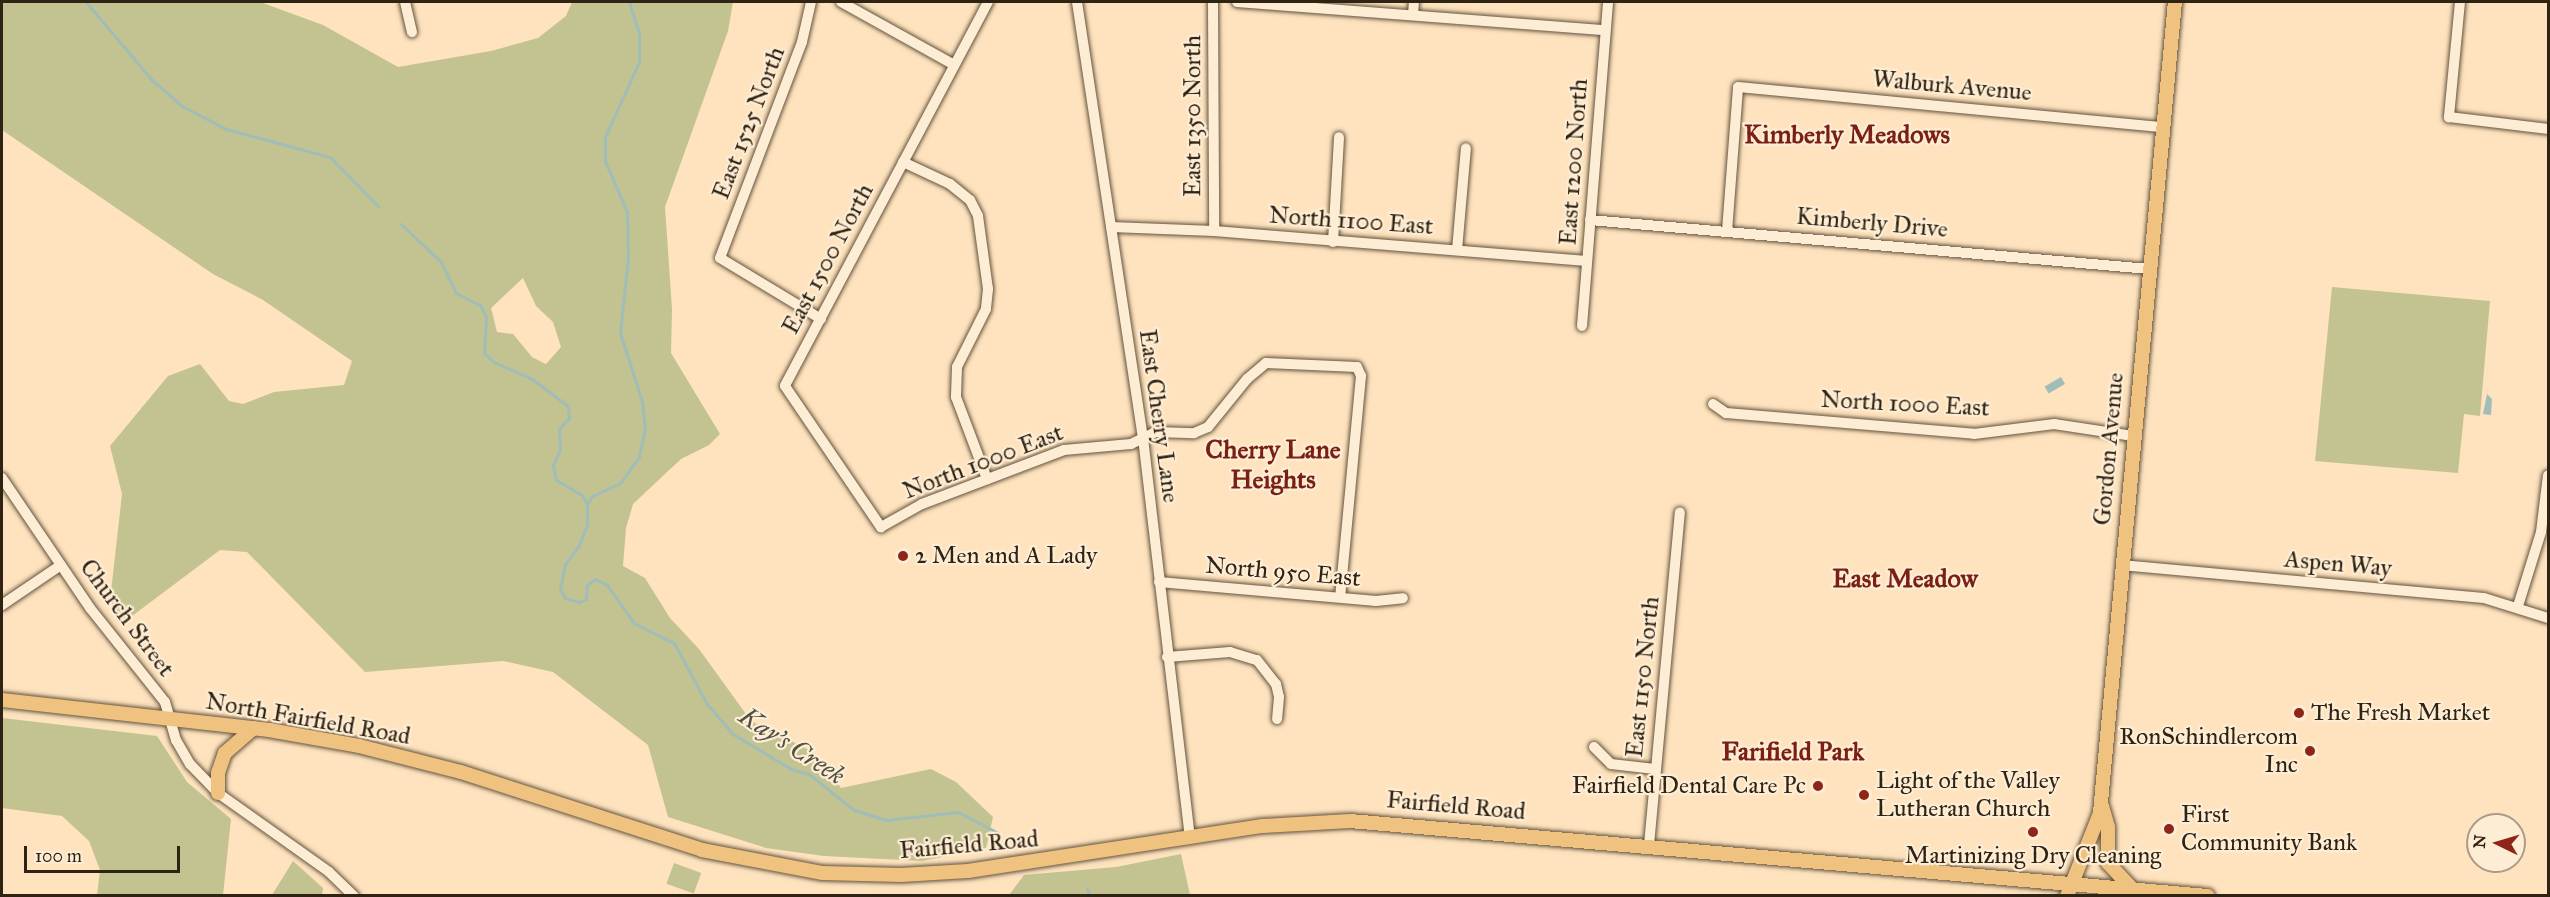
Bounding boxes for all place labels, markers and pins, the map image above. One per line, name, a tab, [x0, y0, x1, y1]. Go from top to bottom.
place label: 2 Men and A Lady	[915, 542, 1097, 570]
marker: 2 Men and A Lady	[896, 549, 910, 563]
place label: The Fresh Market	[2311, 699, 2490, 727]
marker: The Fresh Market	[2292, 706, 2306, 720]
place label: RonSchindlercom Inc	[2119, 723, 2298, 779]
marker: RonSchindlercom Inc	[2303, 744, 2317, 758]
place label: Light of the Valley Lutheran Church	[1876, 767, 2060, 823]
place label: Fairfield Dental Care Pc	[1572, 772, 1806, 800]
marker: Fairfield Dental Care Pc	[1811, 779, 1825, 793]
marker: Light of the Valley Lutheran Church	[1857, 788, 1871, 802]
place label: First Community Bank	[2181, 801, 2357, 857]
marker: First Community Bank	[2162, 822, 2176, 836]
marker: Martinizing Dry Cleaning	[2026, 825, 2040, 839]
place label: Martinizing Dry Cleaning	[1905, 842, 2161, 870]

